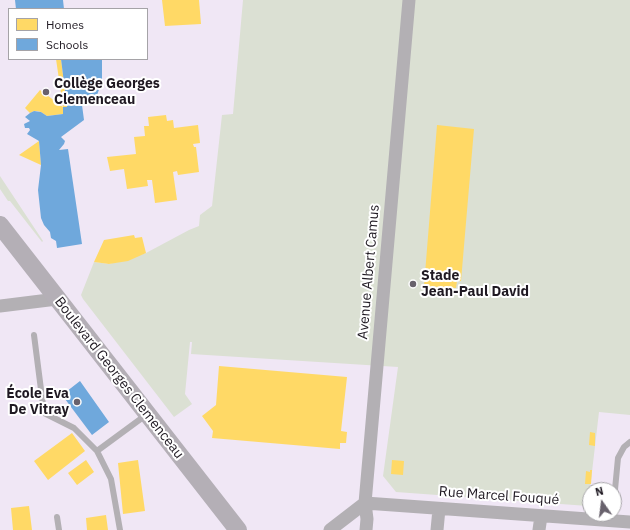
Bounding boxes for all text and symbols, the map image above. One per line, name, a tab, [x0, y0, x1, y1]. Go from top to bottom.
legend	[8, 8, 148, 60]
text: Homes	[46, 17, 84, 32]
text: Schools	[46, 37, 88, 52]
place label: Collège Georges Clemenceau	[54, 76, 160, 108]
marker: Collège Georges Clemenceau	[41, 87, 51, 97]
street label: Avenue Albert Camus	[355, 204, 383, 340]
place label: Stade Jean-Paul David	[421, 268, 529, 300]
marker: Stade Jean-Paul David	[408, 279, 418, 289]
street label: Boulevard Georges Clemenceau	[51, 294, 187, 462]
place label: École Eva De Vitray	[6, 386, 69, 418]
marker: École Eva De Vitray	[72, 397, 82, 407]
north arrow	[582, 482, 622, 522]
street label: Rue Marcel Fouqué	[438, 483, 560, 509]
text: N	[594, 484, 605, 499]

